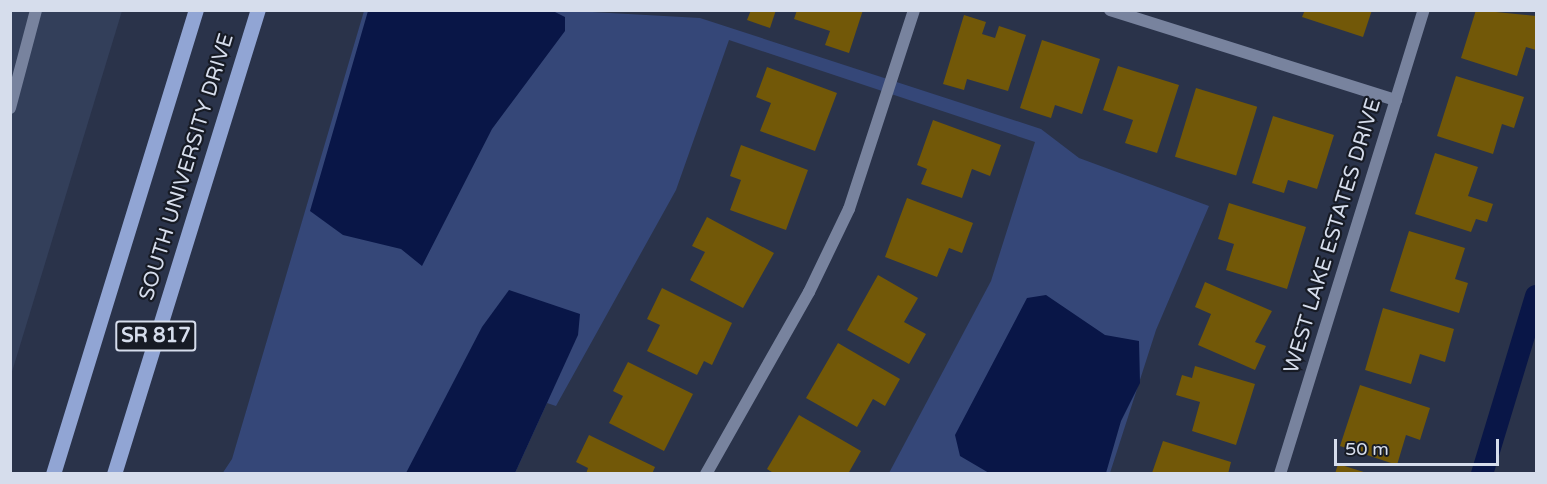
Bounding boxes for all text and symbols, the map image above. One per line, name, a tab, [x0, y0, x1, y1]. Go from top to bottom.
street label: SOUTH UNIVERSITY DRIVE	[134, 30, 240, 304]
street label: WEST LAKE ESTATES DRIVE	[1279, 96, 1387, 376]
road number: SR 817	[114, 319, 198, 353]
scale bar	[1337, 427, 1502, 465]
text: 50 m	[1345, 438, 1389, 460]

